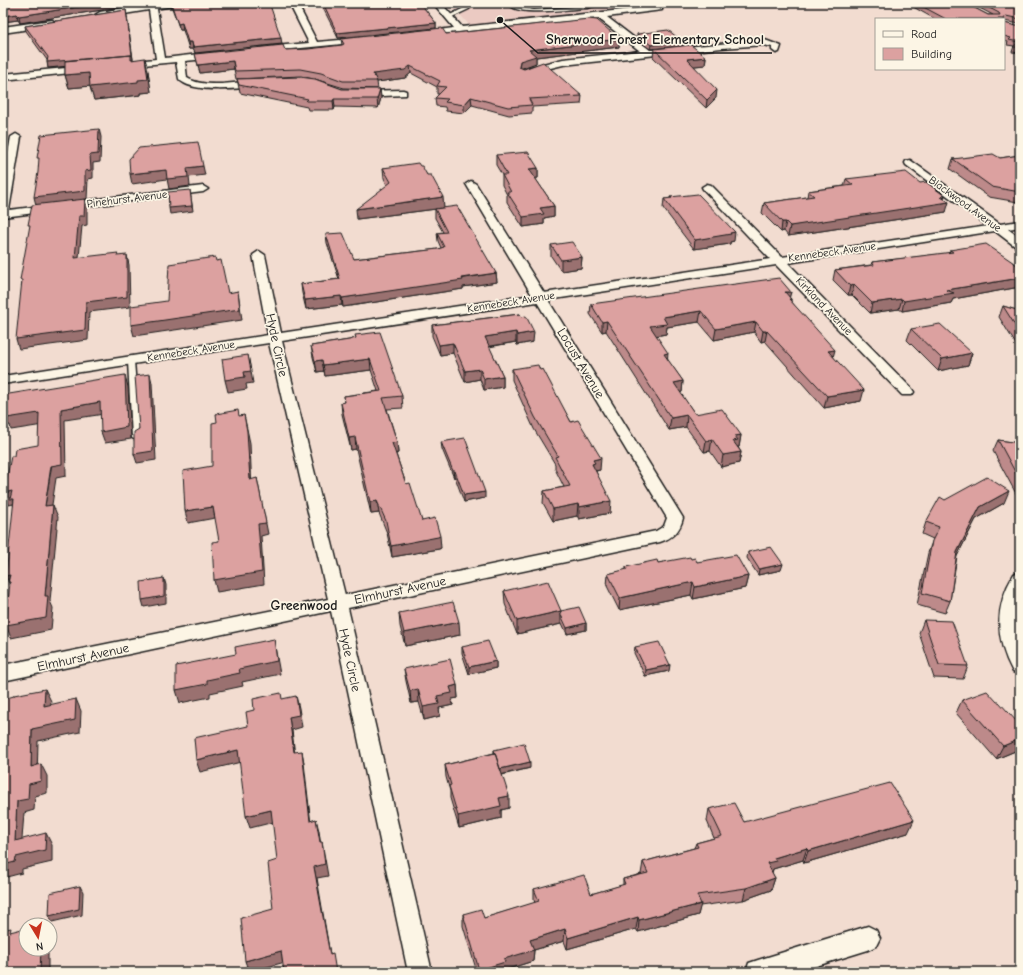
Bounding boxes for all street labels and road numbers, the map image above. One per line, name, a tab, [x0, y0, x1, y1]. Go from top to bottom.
street label: Blackwood Avenue	[926, 173, 1004, 235]
street label: Pinehurst Avenue	[86, 188, 168, 210]
street label: Kennebeck Avenue	[787, 239, 877, 265]
street label: Kirkland Avenue	[793, 274, 855, 338]
street label: Kennebeck Avenue	[466, 289, 556, 315]
street label: Hyde Circle	[263, 312, 291, 378]
street label: Locust Avenue	[554, 325, 608, 401]
street label: Kennebeck Avenue	[146, 338, 236, 364]
street label: Elmhurst Avenue	[353, 573, 448, 607]
street label: Hyde Circle	[336, 627, 364, 693]
street label: Elmhurst Avenue	[36, 640, 131, 674]

